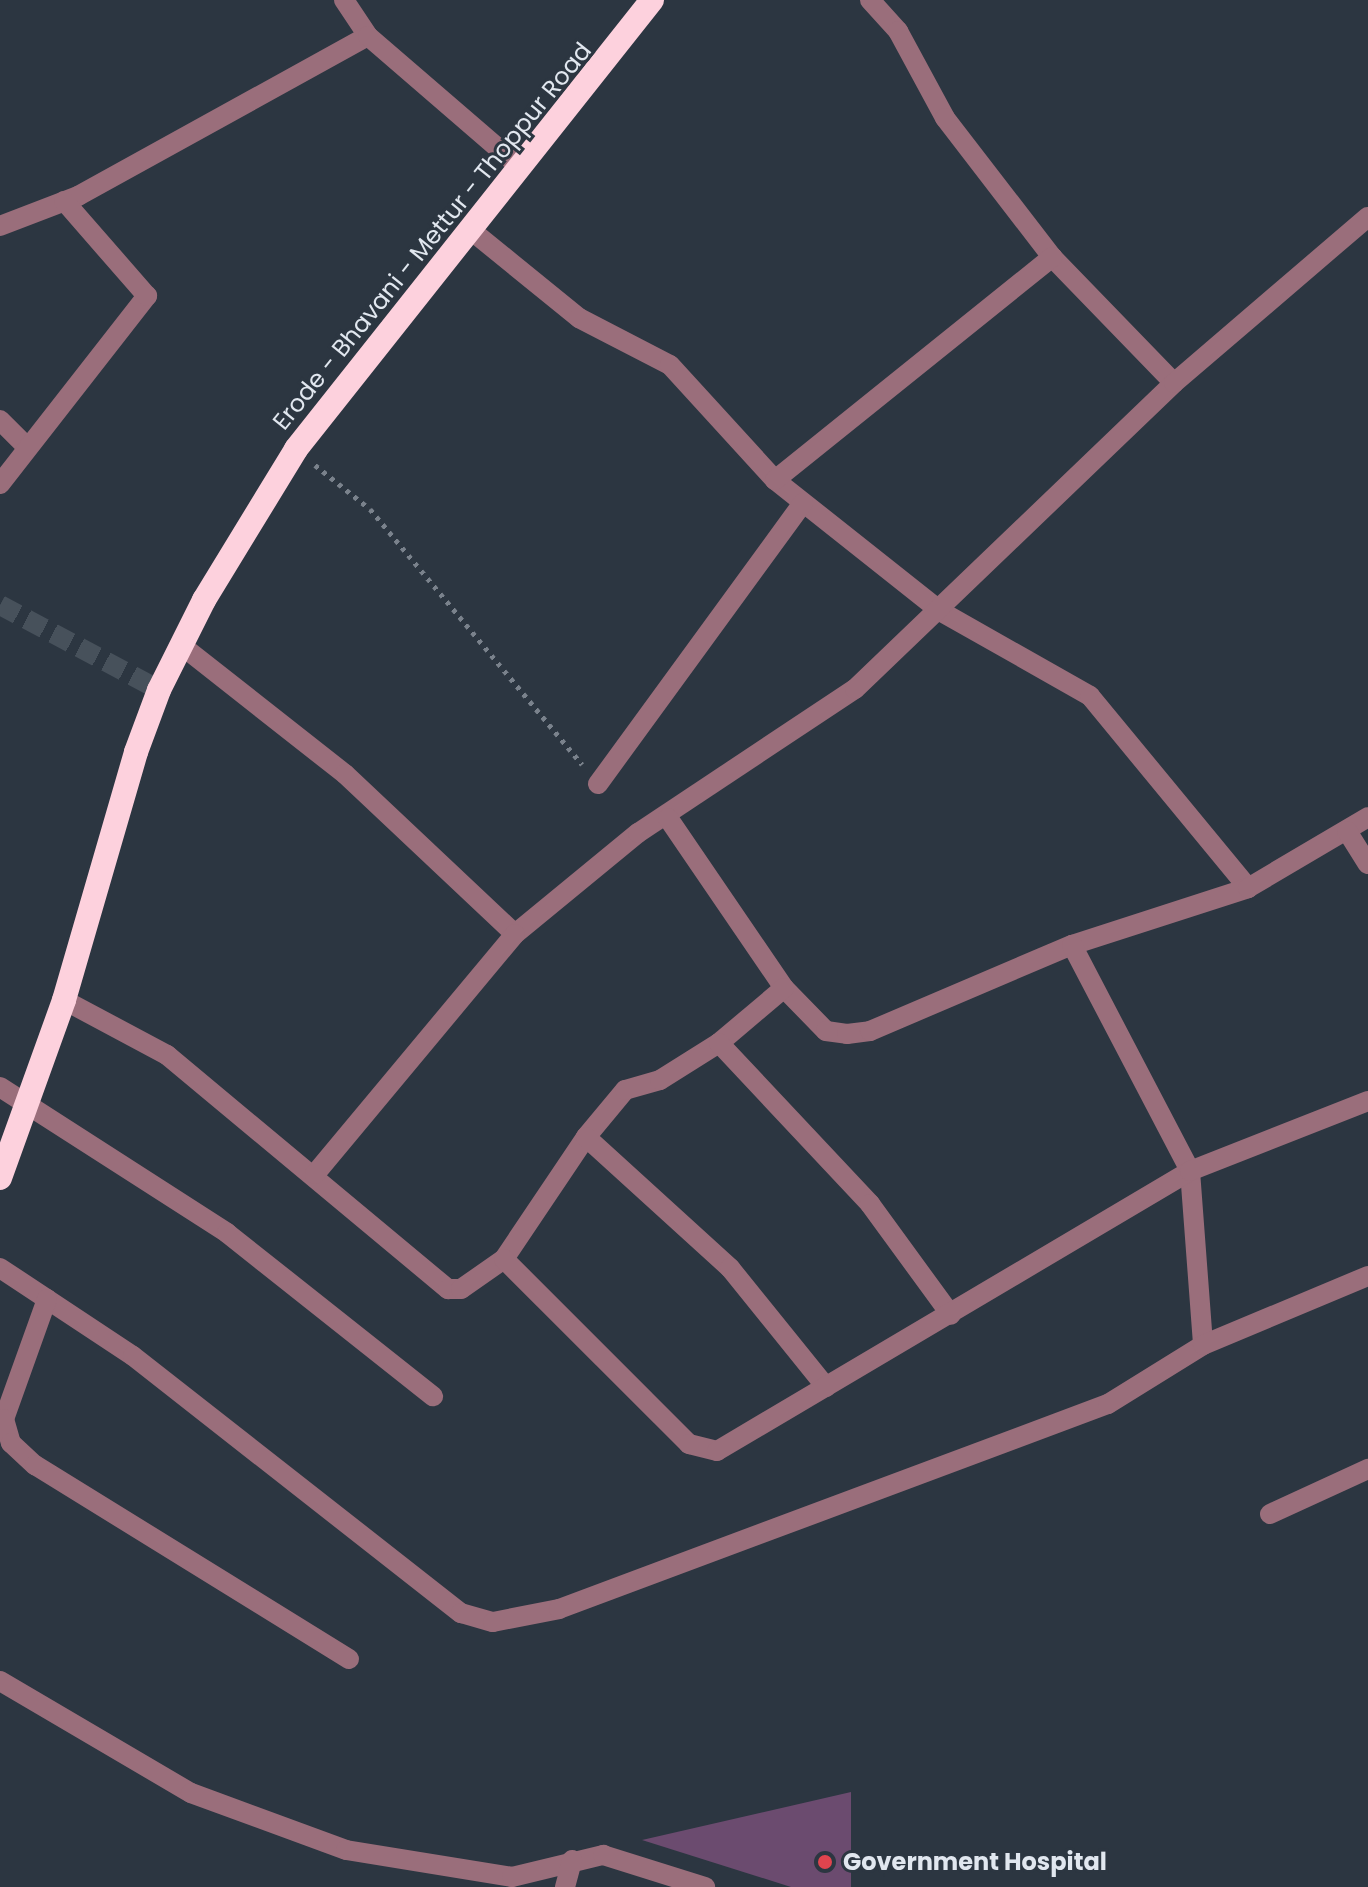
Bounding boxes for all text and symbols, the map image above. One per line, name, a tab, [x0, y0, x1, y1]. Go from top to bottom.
street label: Erode - Bhavani - Mettur - Thoppur Road	[267, 37, 597, 435]
place label: Government Hospital	[843, 1848, 1107, 1876]
marker: Government Hospital	[814, 1851, 836, 1873]

